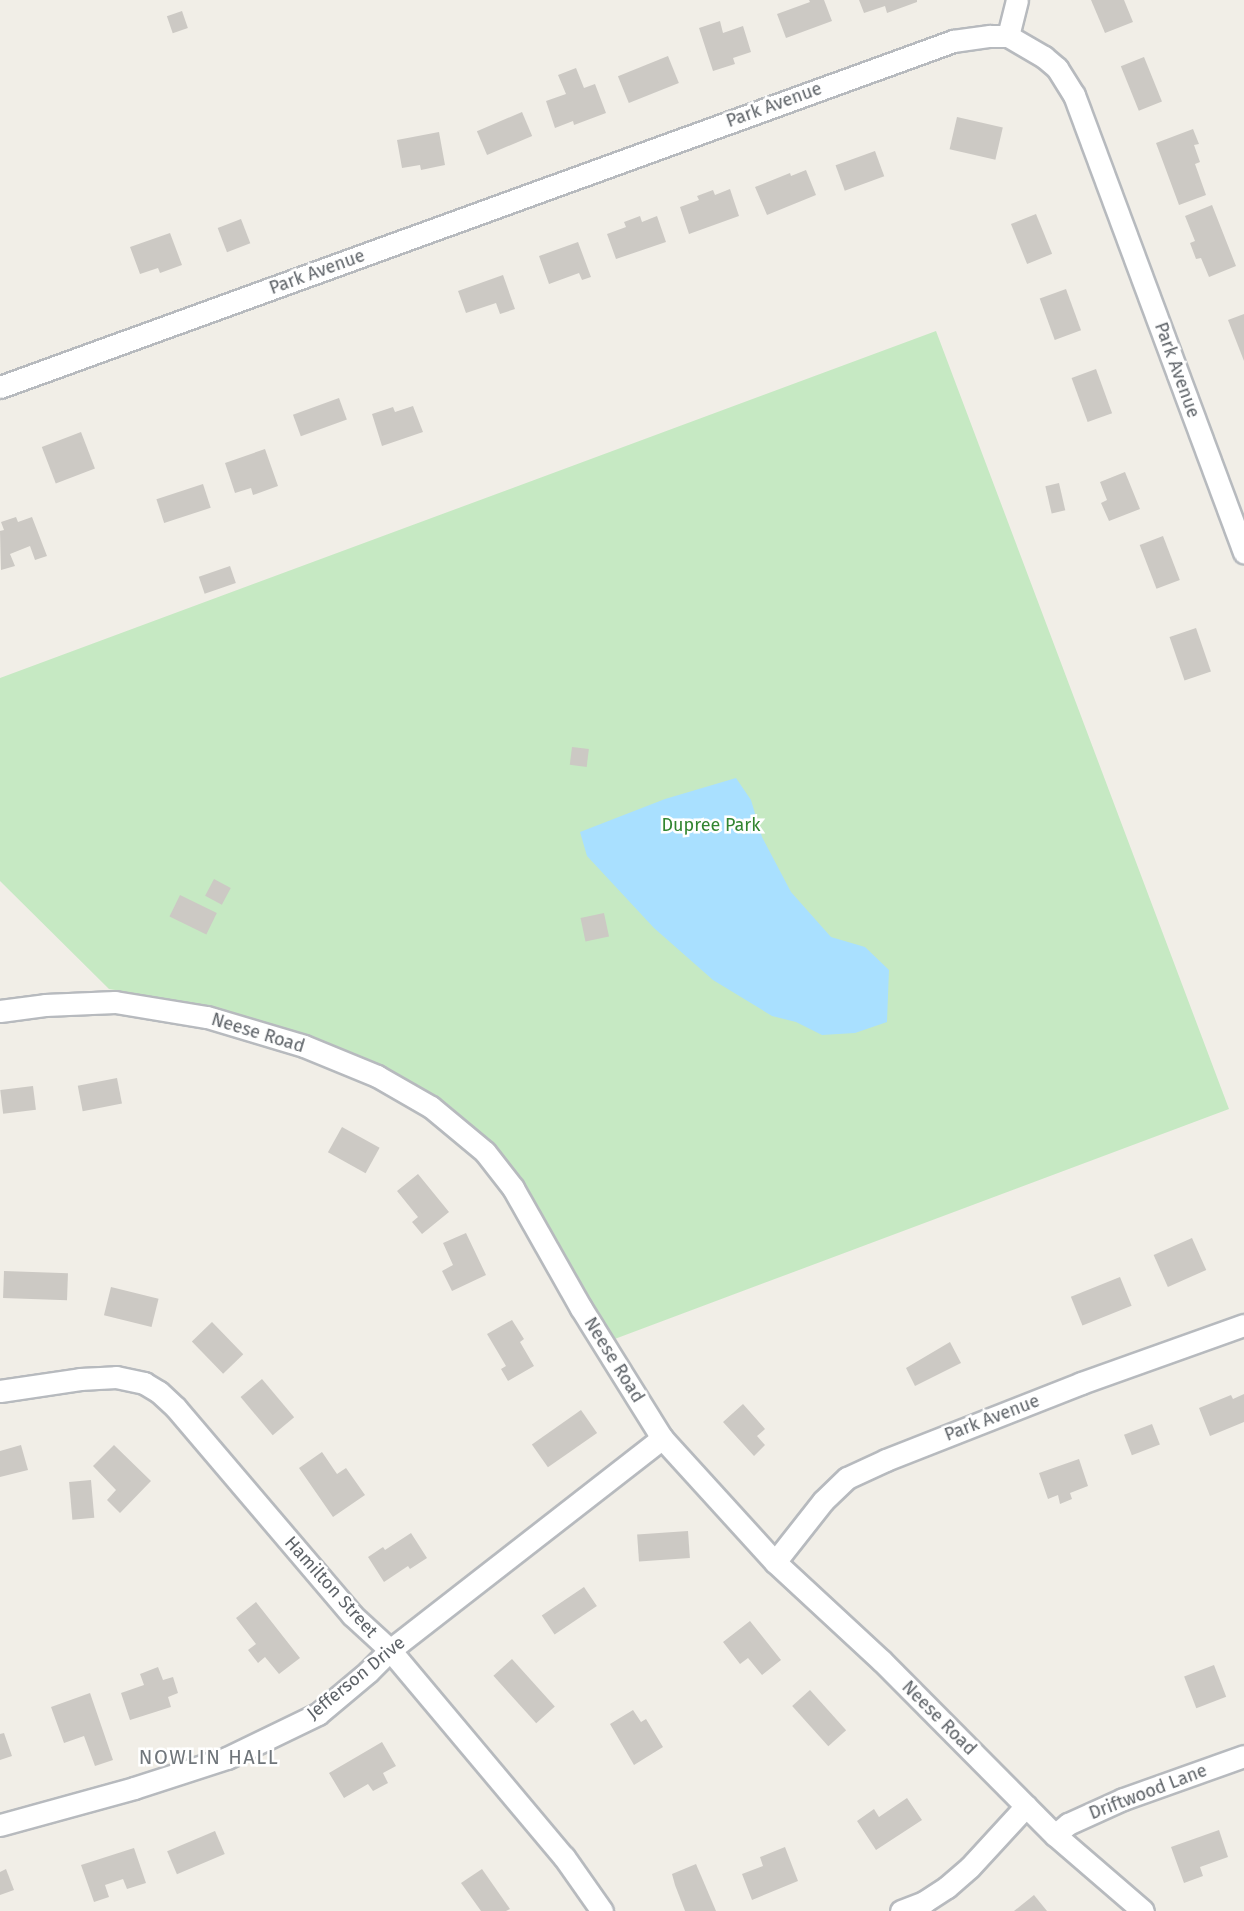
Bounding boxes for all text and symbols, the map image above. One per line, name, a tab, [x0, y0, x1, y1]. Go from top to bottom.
street label: Park Avenue	[723, 78, 825, 132]
street label: Park Avenue	[266, 245, 368, 299]
street label: Park Avenue	[1150, 319, 1204, 421]
park label: Dupree Park	[662, 814, 760, 836]
street label: Neese Road	[209, 1009, 307, 1057]
street label: Neese Road	[579, 1313, 649, 1407]
street label: Park Avenue	[941, 1390, 1043, 1446]
street label: Hamilton Street	[280, 1532, 382, 1642]
street label: Jefferson Drive	[303, 1632, 409, 1724]
street label: Neese Road	[897, 1676, 981, 1760]
district label: NOWLIN HALL	[139, 1745, 279, 1769]
street label: Driftwood Lane	[1086, 1760, 1210, 1824]

